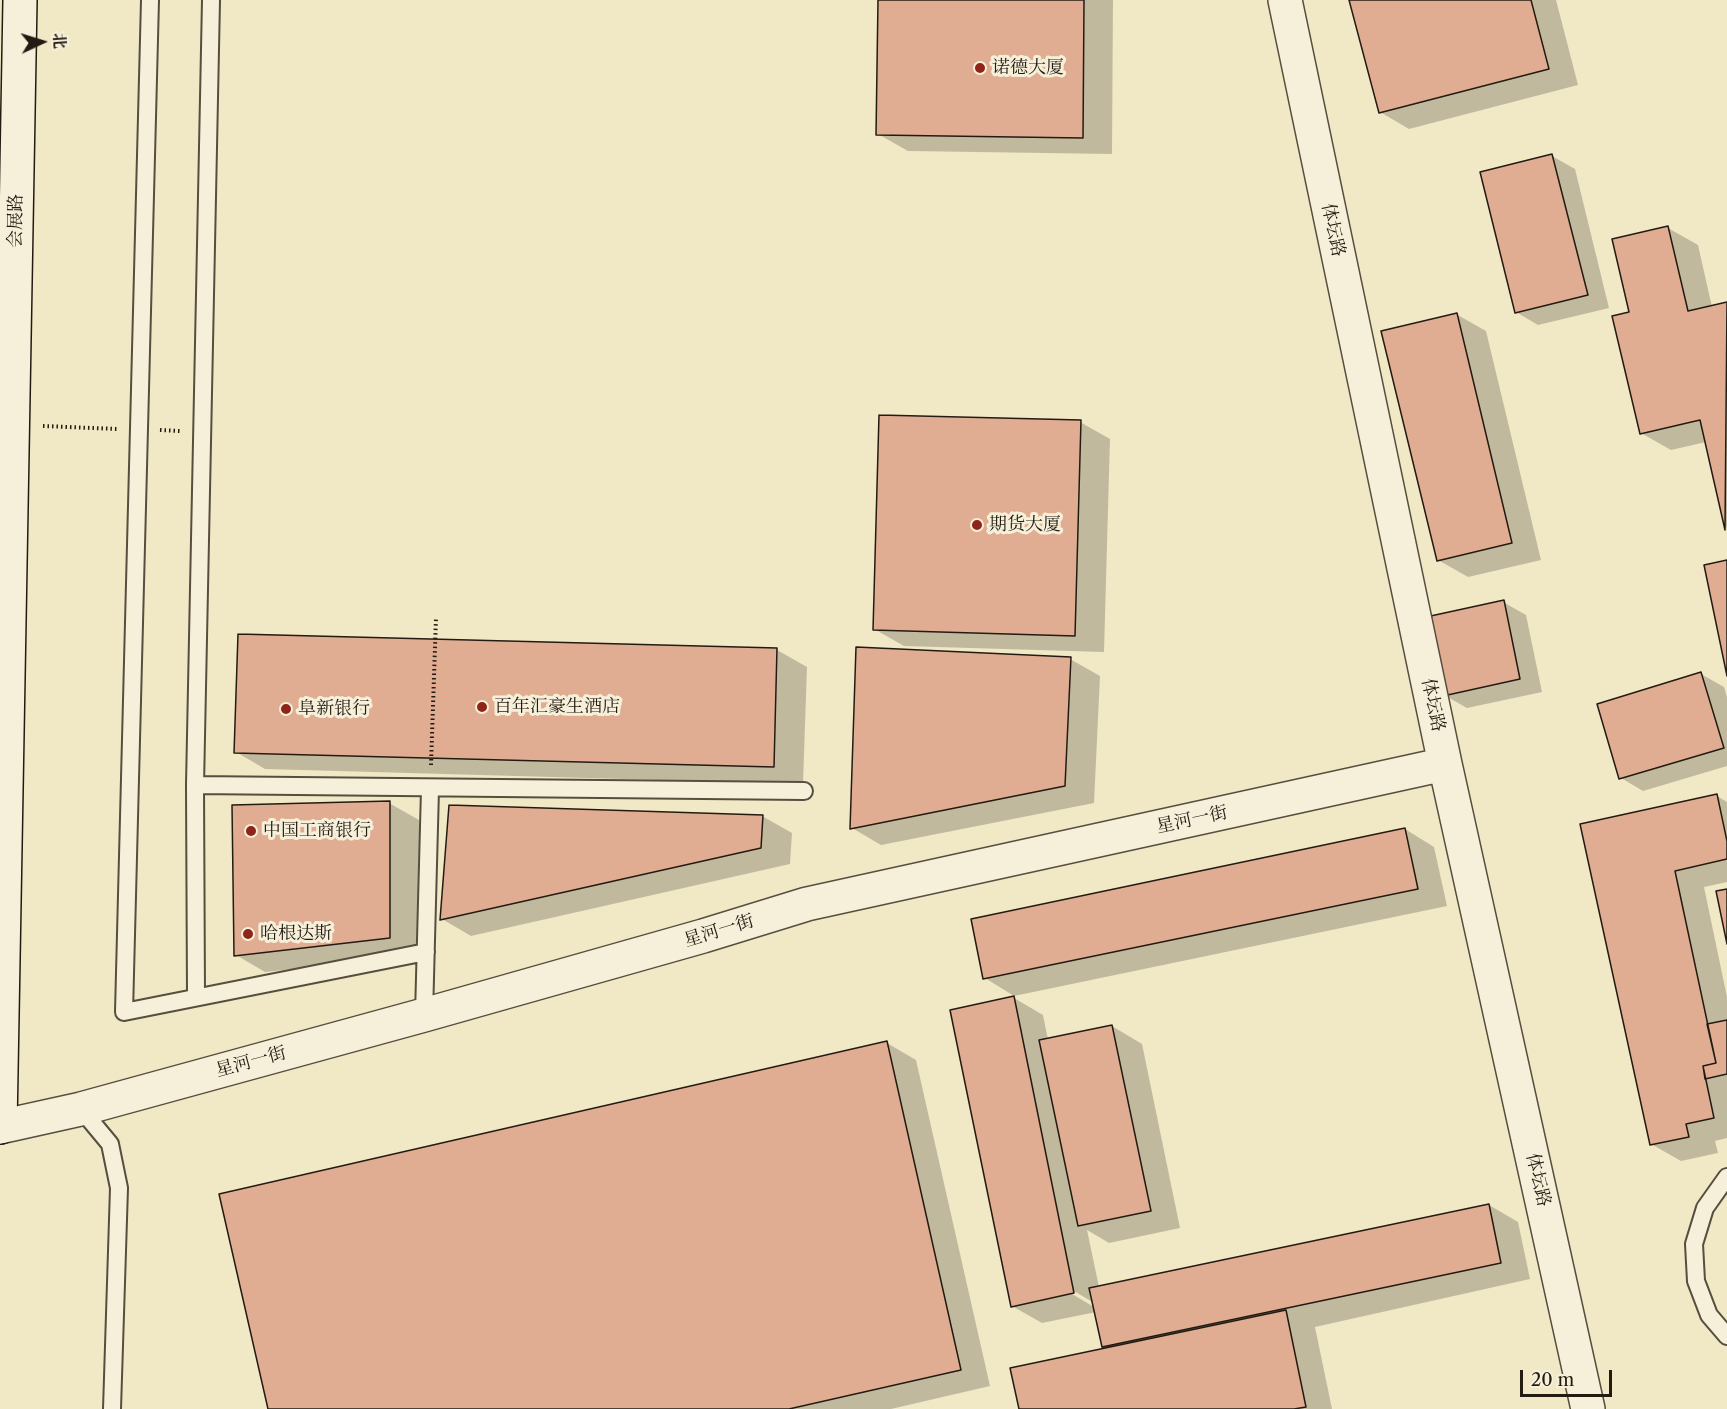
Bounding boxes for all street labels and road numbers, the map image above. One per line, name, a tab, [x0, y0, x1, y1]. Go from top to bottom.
street label: 会展路	[5, 194, 27, 248]
street label: 体坛路	[1317, 201, 1349, 259]
street label: 体坛路	[1417, 676, 1449, 734]
street label: 星河一街	[1155, 802, 1229, 838]
street label: 星河一街	[681, 910, 757, 952]
street label: 星河一街	[213, 1042, 289, 1082]
street label: 体坛路	[1521, 1151, 1555, 1209]

